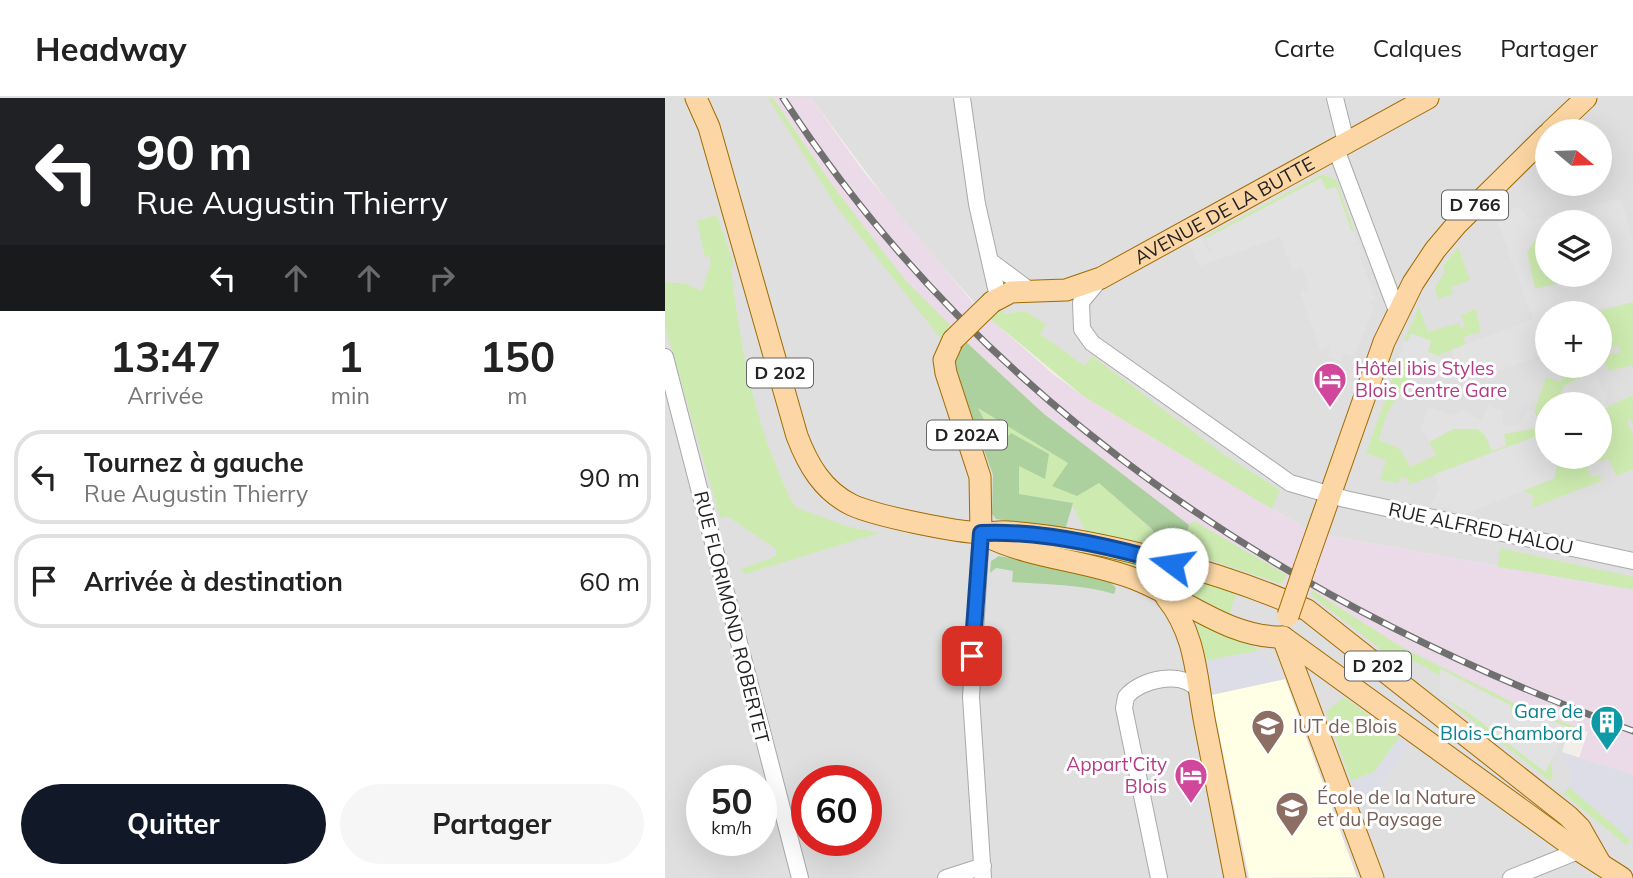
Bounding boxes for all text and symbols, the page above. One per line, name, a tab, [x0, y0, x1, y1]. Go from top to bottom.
text: Headway	[35, 28, 187, 69]
text: Carte	[1274, 33, 1335, 63]
text: Calques	[1373, 33, 1462, 63]
text: Partager	[1500, 33, 1598, 63]
north arrow	[1535, 119, 1612, 196]
map controls	[1535, 119, 1612, 469]
text: 90 m	[136, 121, 252, 182]
icon: left	[21, 126, 112, 217]
street label: AVENUE DE LA BUTTE	[1130, 151, 1318, 269]
text: Rue Augustin Thierry	[136, 182, 448, 222]
road number: D 766	[1442, 190, 1508, 220]
button: layers	[1535, 210, 1612, 287]
icon: left	[204, 259, 242, 297]
icon: ahead	[277, 259, 315, 297]
icon: ahead	[350, 259, 388, 297]
icon: right	[423, 259, 461, 297]
button: +	[1535, 301, 1612, 378]
text: 13:47	[110, 330, 221, 383]
text: 1	[338, 330, 363, 383]
text: 150	[480, 330, 555, 383]
place label: Hôtel ibis Styles Blois Centre Gare	[1355, 356, 1507, 402]
road number: D 202	[747, 358, 813, 388]
hotel icon: Hôtel ibis Styles Blois Centre Gare	[1311, 360, 1349, 409]
text: Arrivée	[127, 381, 203, 410]
text: min	[331, 381, 370, 410]
text: m	[507, 381, 528, 410]
button: −	[1535, 392, 1612, 469]
road number: D 202A	[927, 421, 1007, 450]
text: Tournez à gauche	[84, 446, 304, 479]
icon: left	[25, 458, 63, 496]
text: 90 m	[579, 461, 640, 494]
text: Rue Augustin Thierry	[84, 479, 308, 508]
street label: RUE FLORIMOND ROBERTET	[689, 488, 775, 746]
street label: RUE ALFRED HALOU	[1386, 497, 1576, 559]
position arrow	[1135, 527, 1209, 601]
icon: arrive	[25, 562, 63, 600]
text: Arrivée à destination	[84, 565, 343, 598]
text: 60 m	[579, 565, 640, 598]
pin	[942, 626, 1002, 686]
icon: arrive	[953, 637, 991, 675]
road number: D 202	[1345, 652, 1411, 680]
place label: Gare de Blois-Chambord	[1440, 699, 1583, 745]
building icon: Gare de Blois-Chambord	[1588, 703, 1626, 752]
school or university icon: IUT de Blois	[1249, 707, 1287, 756]
place label: IUT de Blois	[1293, 714, 1397, 738]
place label: Appart'City Blois	[1066, 752, 1167, 798]
hotel icon: Appart'City Blois	[1172, 756, 1210, 805]
speed limit sign: 60	[791, 765, 882, 856]
text: 50	[710, 779, 753, 823]
button: Quitter	[21, 784, 326, 864]
button: Partager	[340, 784, 644, 864]
place label: École de la Nature et du Paysage	[1317, 785, 1476, 831]
school or university icon: École de la Nature et du Paysage	[1273, 789, 1311, 838]
text: km/h	[711, 816, 752, 839]

